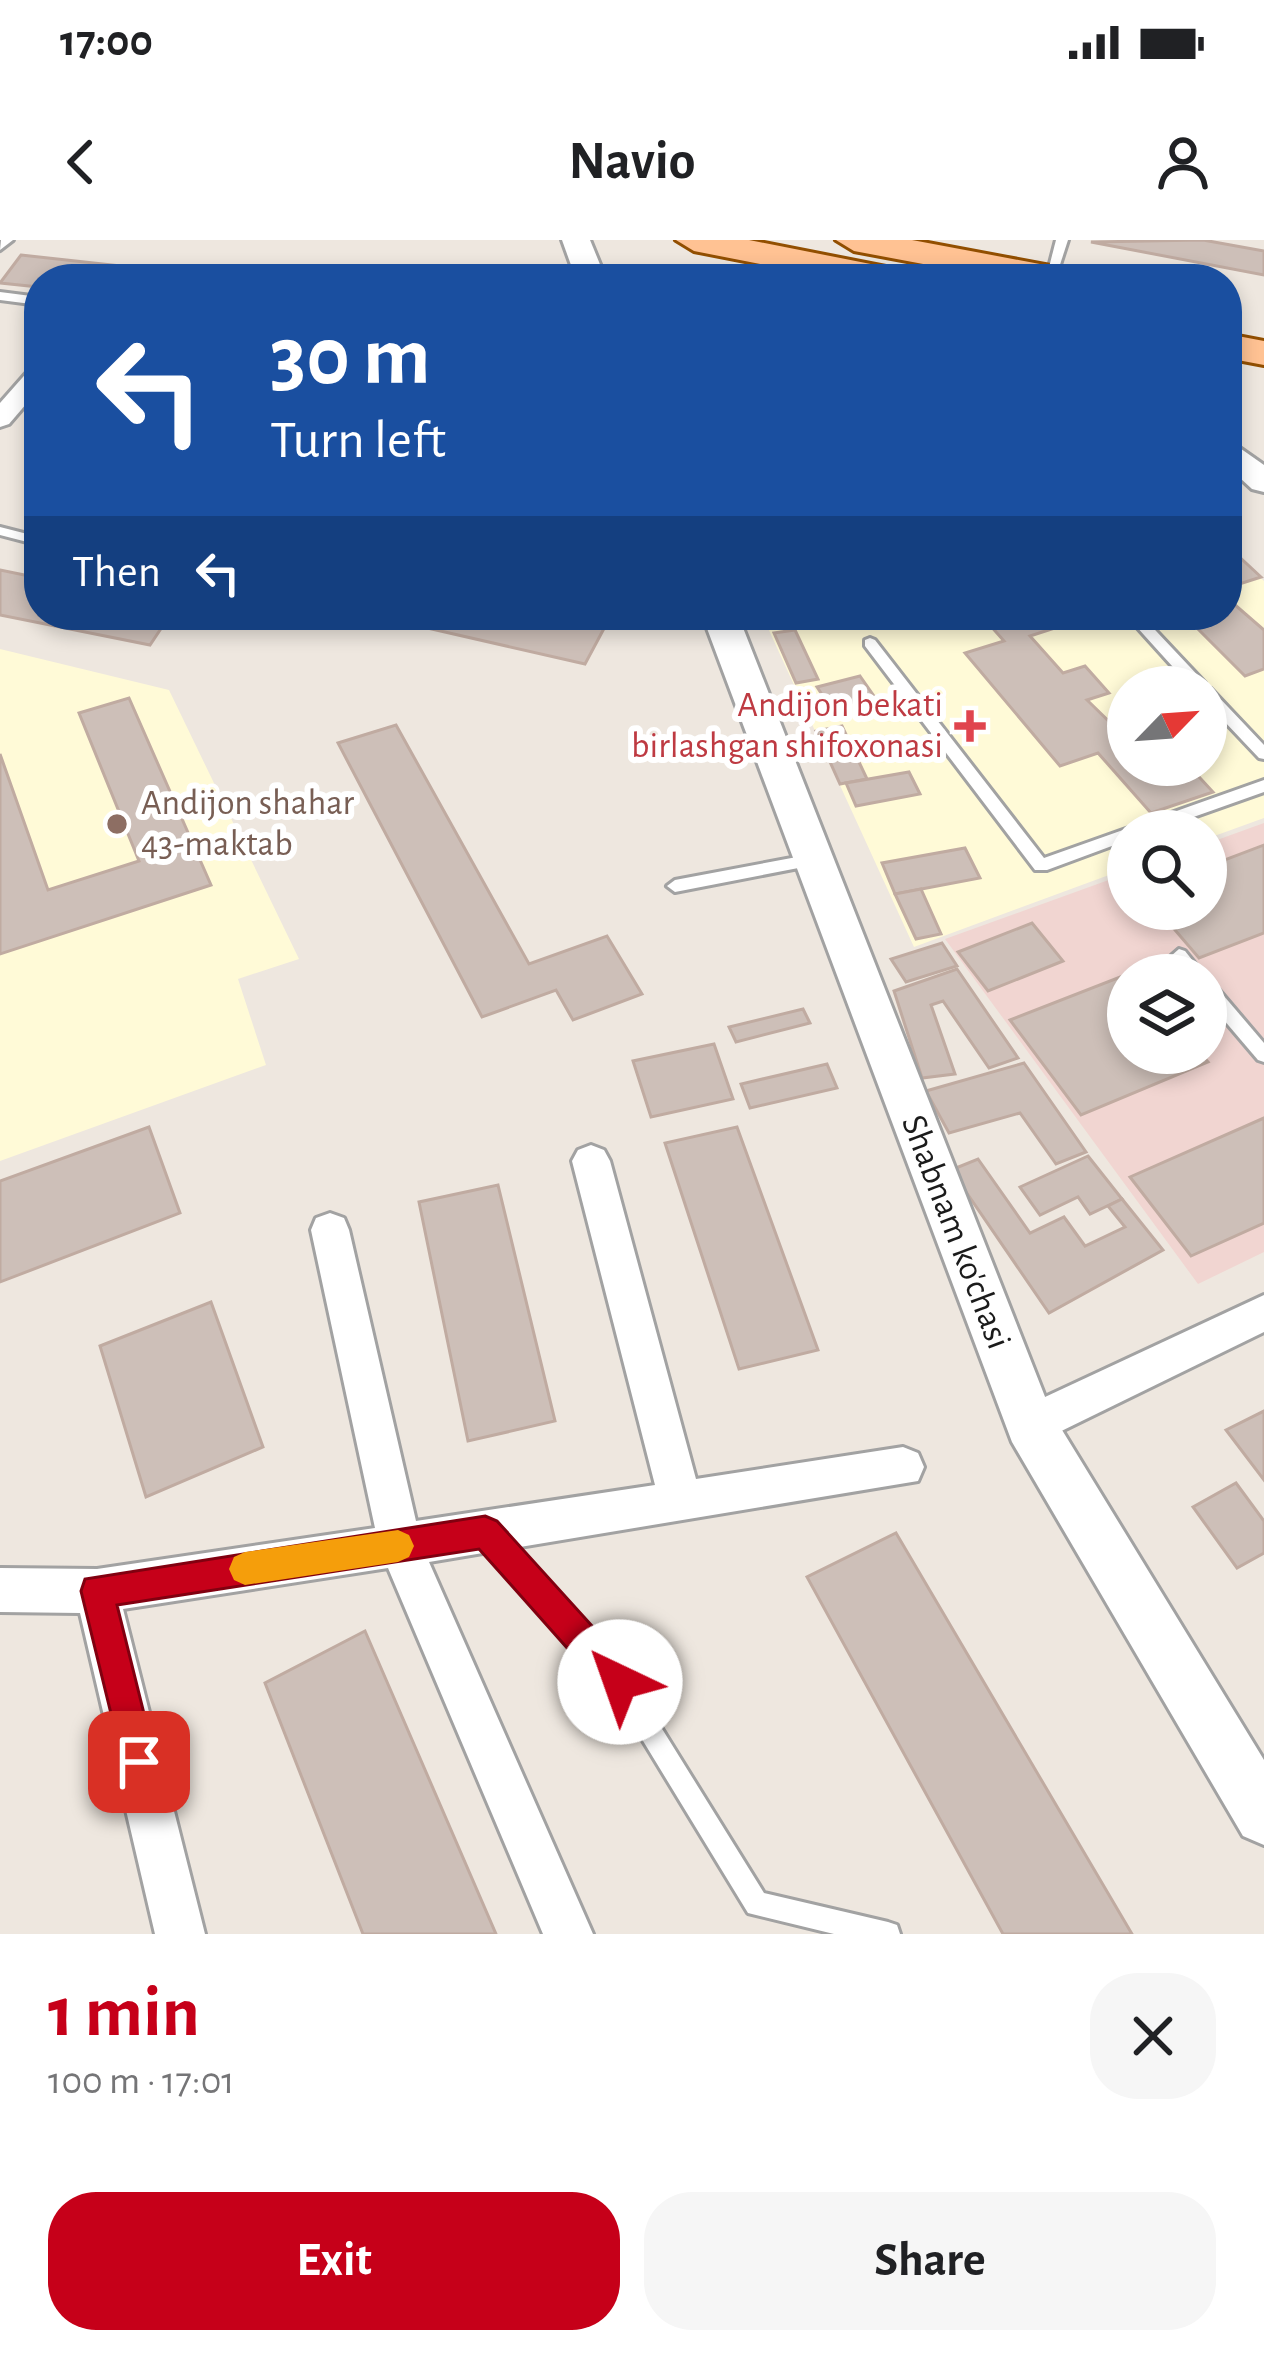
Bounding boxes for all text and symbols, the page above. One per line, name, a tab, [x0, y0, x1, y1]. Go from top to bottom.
text: 17:00	[60, 19, 153, 64]
icon: back	[48, 129, 114, 195]
icon: person	[1150, 129, 1216, 195]
text: Navio	[568, 135, 696, 189]
icon: left	[72, 312, 228, 468]
text: 30 m	[270, 316, 430, 400]
text: Turn left	[270, 414, 446, 468]
icon: left	[185, 540, 251, 606]
text: Then	[72, 550, 161, 595]
north arrow	[1107, 666, 1227, 786]
map controls	[1107, 666, 1227, 1074]
place label: Аndijon bekati birlashgan shifoxonasi	[631, 687, 943, 764]
marker: Аndijon bekati birlashgan shifoxonasi	[954, 710, 986, 742]
place label: Andijon shahar 43-maktab	[141, 785, 354, 862]
button: search	[1107, 810, 1227, 930]
marker: Andijon shahar 43-maktab	[104, 811, 130, 837]
button: layers	[1107, 954, 1227, 1074]
street label: Shabnam ko'chasi	[895, 1110, 1017, 1354]
position arrow	[557, 1619, 683, 1745]
pin	[88, 1711, 190, 1813]
icon: arrive	[106, 1729, 172, 1795]
button: close	[1090, 1973, 1216, 2099]
text: 1 min	[48, 1977, 200, 2049]
text: 100 m · 17:01	[48, 2062, 235, 2101]
button: Exit	[48, 2192, 620, 2330]
button: Share	[644, 2192, 1216, 2330]

